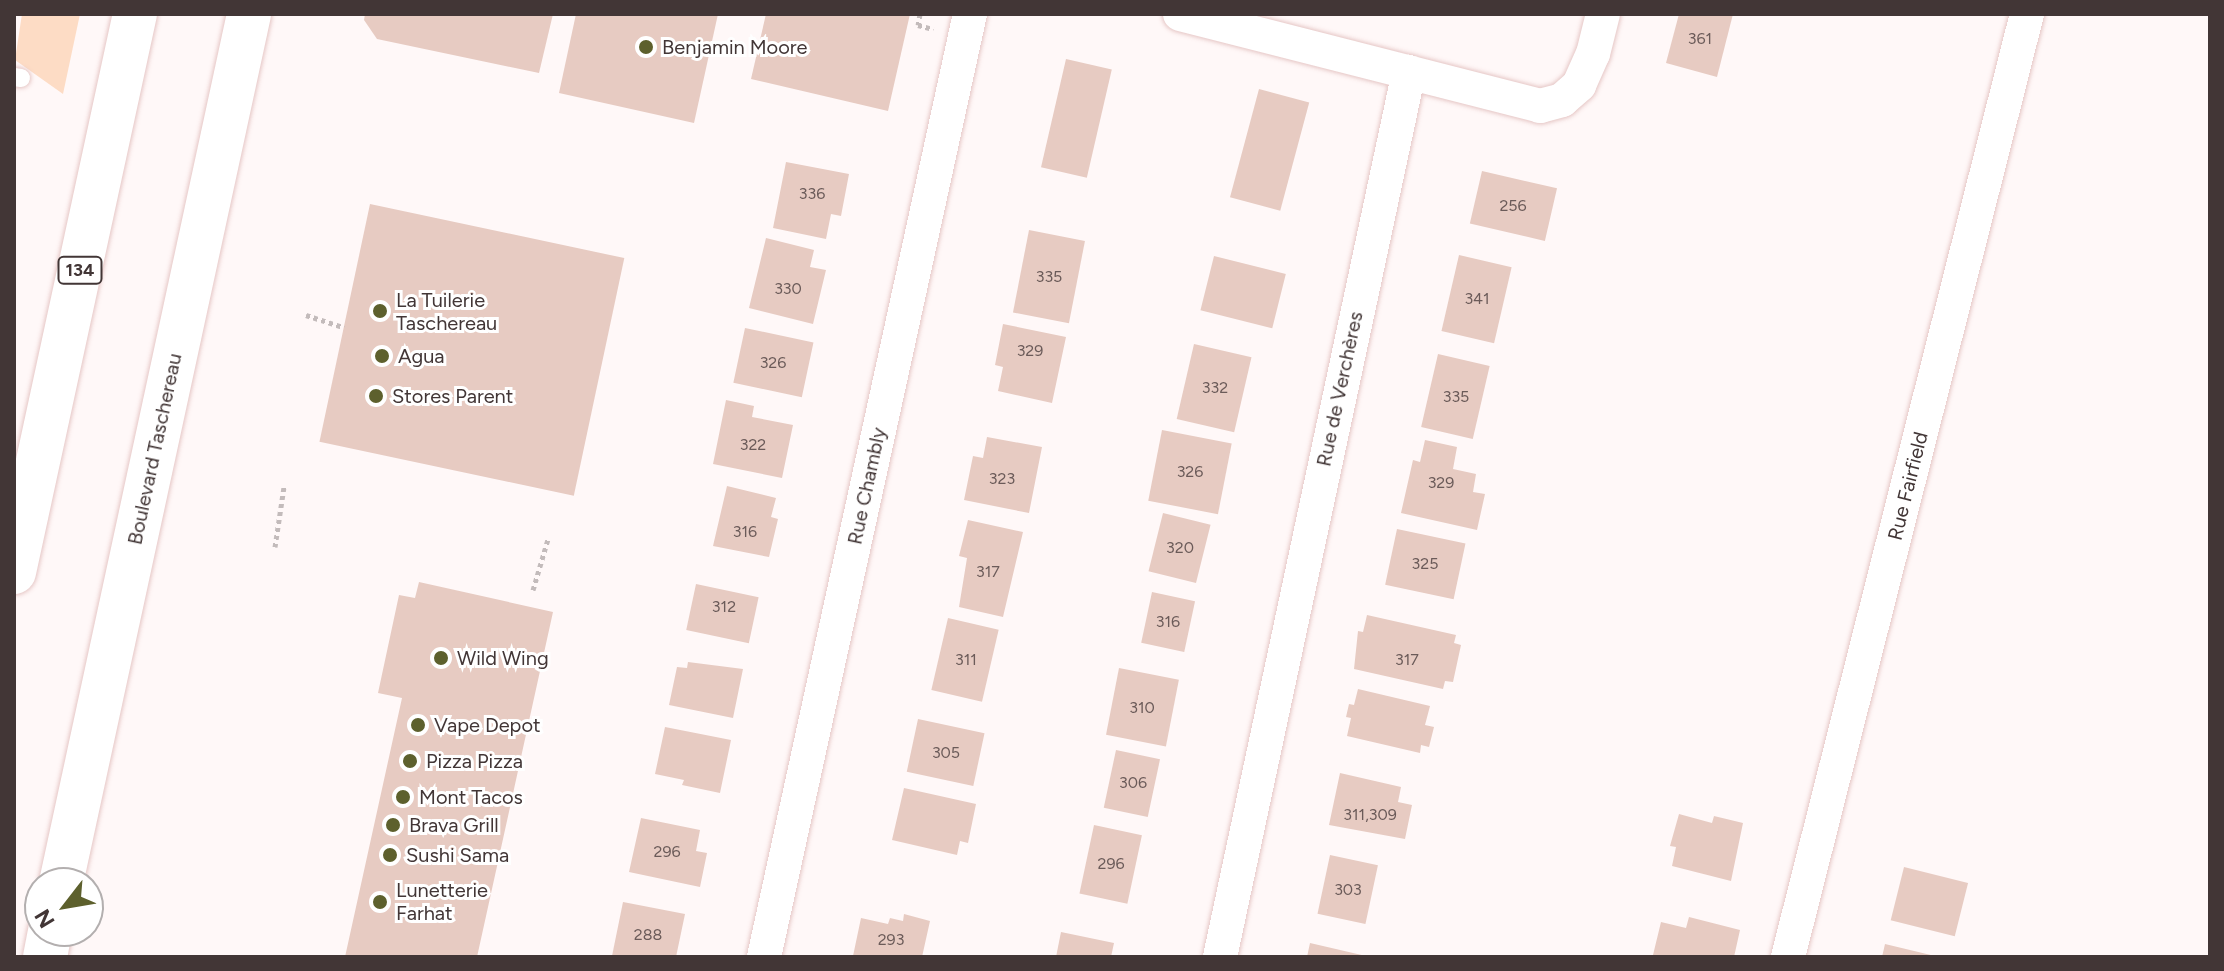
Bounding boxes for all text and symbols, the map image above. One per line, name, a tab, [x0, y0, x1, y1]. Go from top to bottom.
house number: 361	[1688, 29, 1712, 49]
place label: Benjamin Moore	[662, 35, 807, 59]
marker: Benjamin Moore	[637, 38, 655, 56]
house number: 336	[799, 184, 825, 204]
house number: 256	[1499, 196, 1527, 216]
road number: 134	[56, 256, 104, 284]
house number: 335	[1036, 267, 1062, 287]
house number: 330	[774, 279, 802, 299]
place label: La Tuilerie Taschereau	[396, 288, 497, 335]
house number: 341	[1464, 289, 1490, 309]
marker: La Tuilerie Taschereau	[371, 302, 389, 320]
street label: Rue de Verchères	[1312, 309, 1368, 469]
house number: 329	[1017, 341, 1043, 361]
place label: Agua	[398, 344, 445, 368]
marker: Agua	[373, 347, 391, 365]
street label: Boulevard Taschereau	[123, 351, 187, 547]
house number: 326	[760, 353, 786, 373]
house number: 332	[1202, 378, 1228, 398]
place label: Stores Parent	[392, 384, 513, 408]
marker: Stores Parent	[367, 387, 385, 405]
house number: 335	[1443, 387, 1469, 407]
street label: Rue Chambly	[843, 425, 891, 547]
street label: Rue Fairfield	[1883, 429, 1933, 543]
house number: 322	[740, 435, 766, 455]
house number: 326	[1177, 462, 1203, 482]
house number: 323	[989, 469, 1015, 489]
house number: 329	[1428, 473, 1454, 493]
house number: 316	[733, 522, 757, 542]
house number: 320	[1166, 538, 1194, 558]
house number: 325	[1412, 554, 1438, 574]
house number: 317	[976, 562, 1000, 582]
house number: 312	[712, 597, 736, 617]
house number: 316	[1156, 612, 1180, 632]
place label: Wild Wing	[457, 646, 549, 670]
marker: Wild Wing	[432, 649, 450, 667]
house number: 311	[955, 650, 977, 670]
house number: 317	[1395, 650, 1419, 670]
house number: 310	[1129, 698, 1155, 718]
place label: Vape Depot	[434, 713, 541, 737]
marker: Vape Depot	[409, 716, 427, 734]
house number: 305	[932, 743, 960, 763]
place label: Pizza Pizza	[426, 749, 523, 773]
marker: Pizza Pizza	[401, 752, 419, 770]
house number: 306	[1119, 773, 1147, 793]
place label: Mont Tacos	[419, 785, 523, 809]
marker: Mont Tacos	[394, 788, 412, 806]
house number: 311,309	[1343, 805, 1397, 825]
place label: Brava Grill	[409, 813, 499, 837]
marker: Brava Grill	[384, 816, 402, 834]
house number: 296	[653, 842, 681, 862]
place label: Sushi Sama	[406, 843, 509, 867]
marker: Sushi Sama	[381, 846, 399, 864]
house number: 296	[1097, 854, 1125, 874]
north arrow	[24, 867, 104, 947]
place label: Lunetterie Farhat	[396, 878, 488, 925]
house number: 303	[1334, 880, 1362, 900]
marker: Lunetterie Farhat	[371, 893, 389, 911]
text: N	[29, 904, 61, 933]
house number: 288	[634, 925, 662, 945]
house number: 293	[878, 930, 904, 950]

